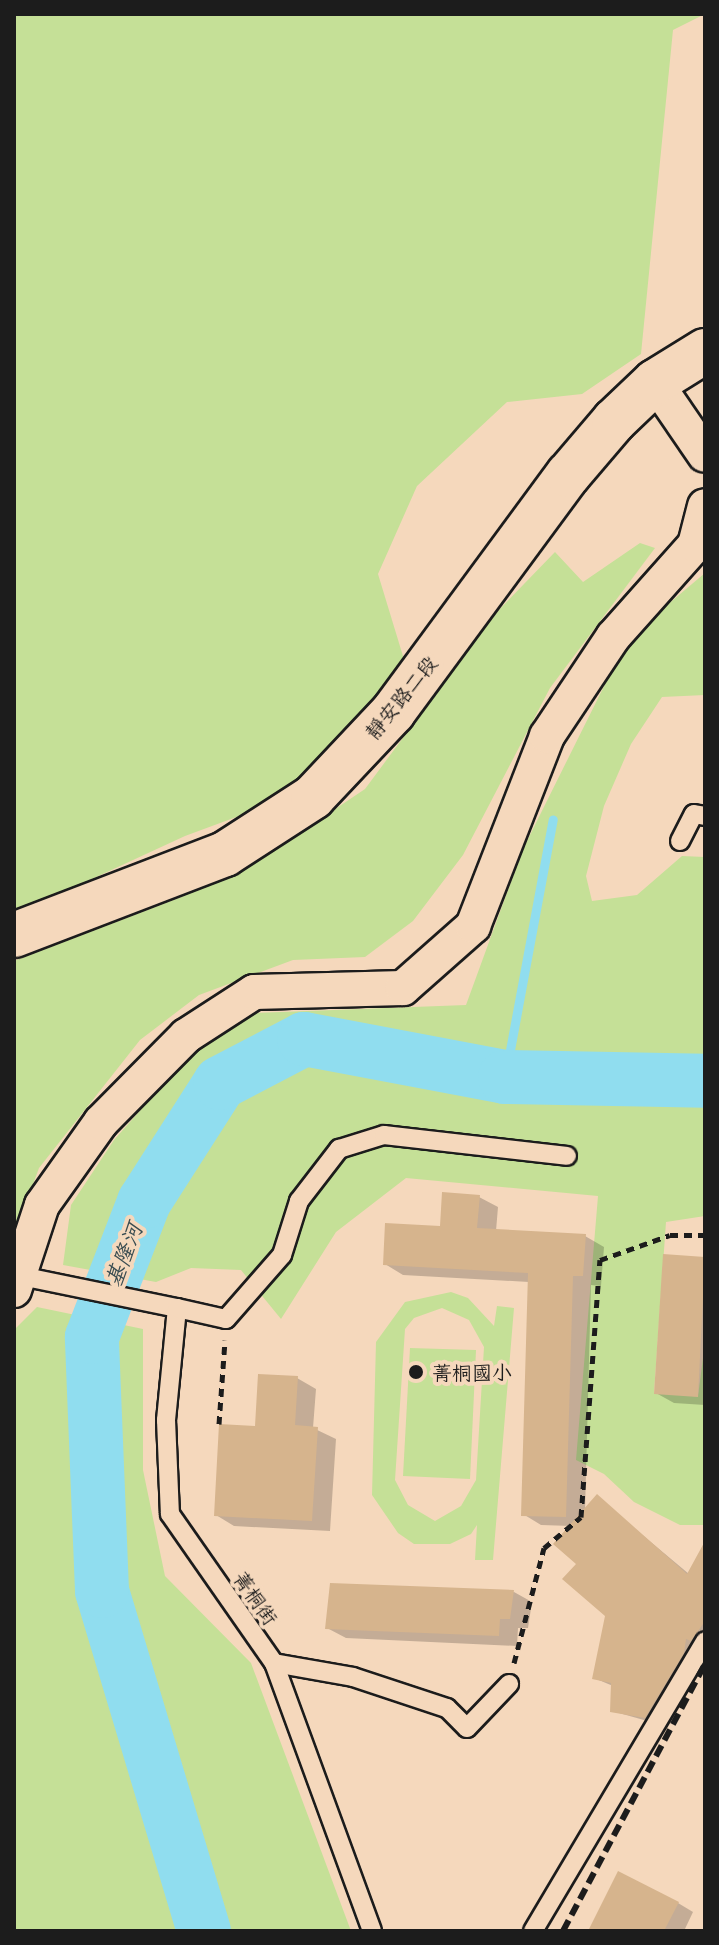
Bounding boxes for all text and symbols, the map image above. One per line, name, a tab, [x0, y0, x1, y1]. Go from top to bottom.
street label: 靜安路二段	[360, 651, 442, 743]
water label: 基隆河	[100, 1219, 148, 1291]
place label: 菁桐國小	[432, 1360, 512, 1384]
marker: 菁桐國小	[407, 1363, 425, 1381]
street label: 菁桐街	[229, 1567, 283, 1629]

